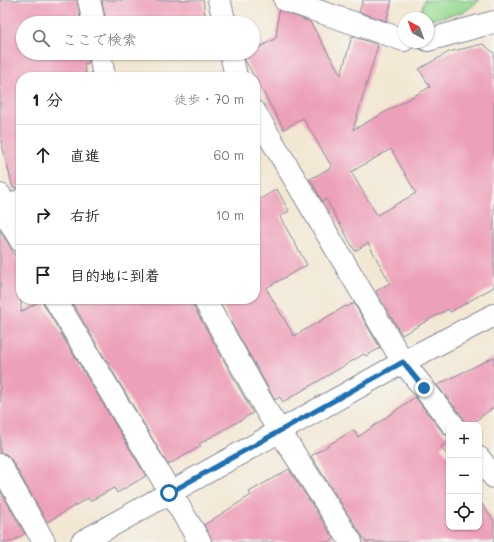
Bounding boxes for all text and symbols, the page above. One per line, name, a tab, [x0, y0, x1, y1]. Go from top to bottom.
north arrow	[398, 12, 434, 48]
search box	[16, 16, 260, 60]
icon: search	[30, 27, 52, 49]
text: ここで検索	[62, 29, 137, 49]
text: 1 分	[32, 88, 63, 110]
text: 徒歩 · 70 m	[174, 90, 244, 107]
icon: ahead	[32, 144, 54, 166]
text: 直進	[70, 145, 100, 165]
text: 60 m	[214, 146, 244, 163]
icon: right	[32, 204, 54, 226]
text: 右折	[70, 205, 100, 225]
text: 10 m	[216, 206, 244, 223]
icon: arrive	[32, 264, 54, 286]
text: 目的地に到着	[70, 265, 160, 285]
route end	[415, 379, 433, 397]
map controls	[446, 422, 482, 530]
button: +	[446, 422, 482, 458]
button: −	[446, 458, 482, 494]
route start	[160, 484, 178, 502]
button: locate	[446, 494, 482, 530]

